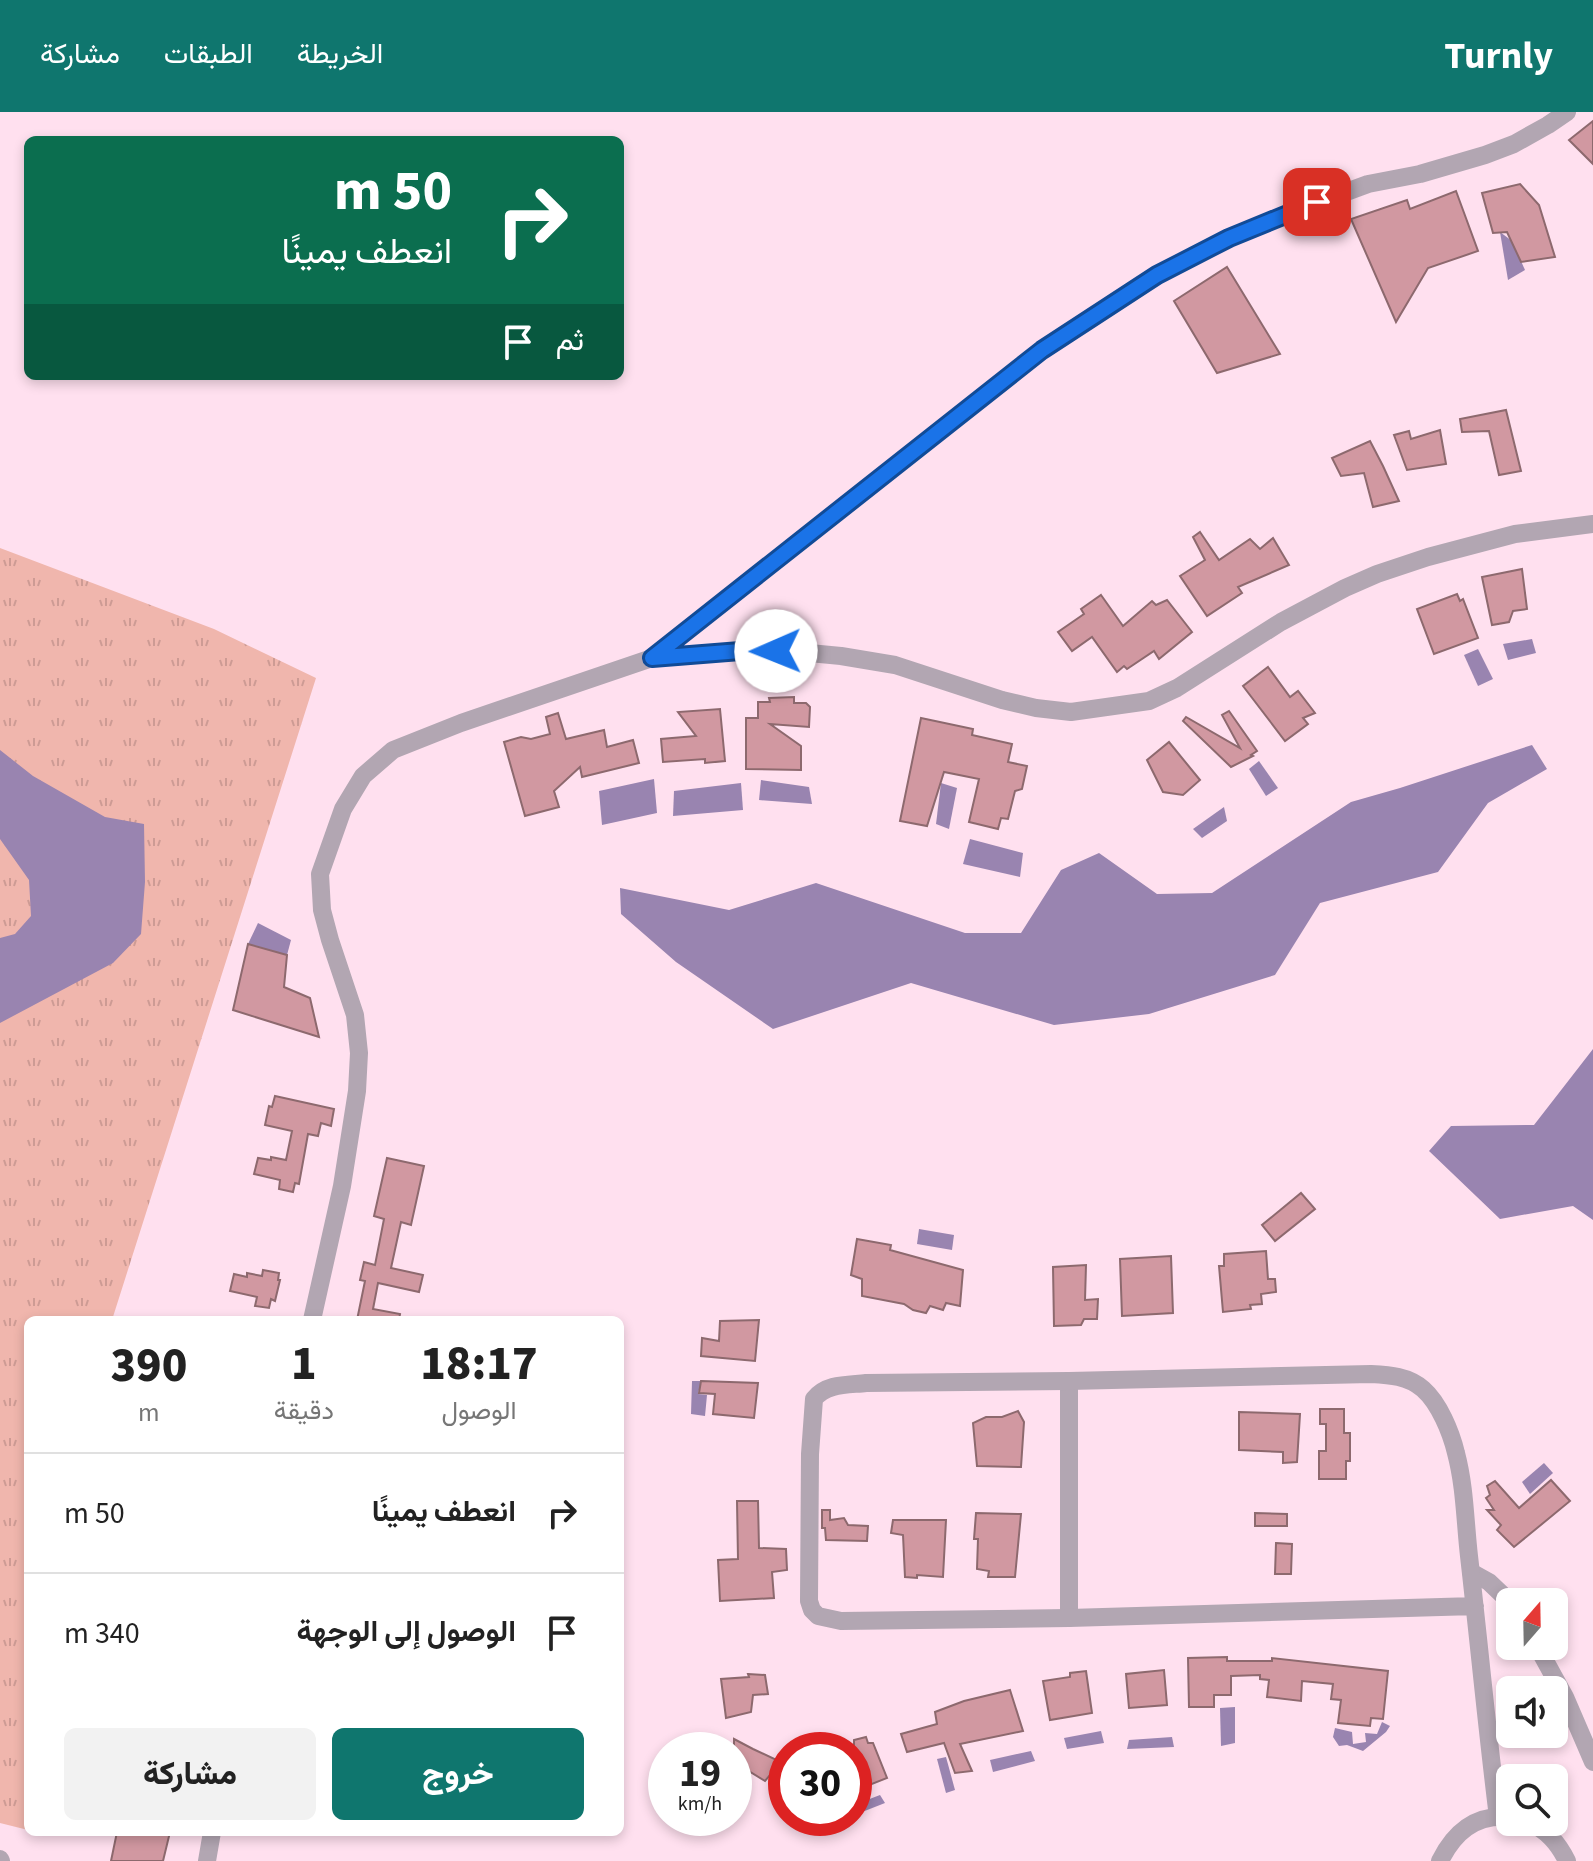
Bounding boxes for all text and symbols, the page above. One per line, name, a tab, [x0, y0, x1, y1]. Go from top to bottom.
text: Turnly	[1444, 29, 1553, 83]
text: مشاركة	[40, 34, 120, 74]
text: الطبقات	[164, 34, 253, 74]
text: الخريطة	[297, 34, 383, 74]
text: 50 m	[334, 152, 452, 231]
icon: right	[480, 168, 584, 272]
pin	[1283, 168, 1351, 236]
icon: arrive	[1295, 180, 1339, 224]
text: انعطف يمينًا	[281, 226, 452, 277]
text: ثم	[556, 319, 584, 362]
icon: arrive	[496, 320, 540, 364]
position arrow	[734, 609, 818, 693]
text: 1	[291, 1330, 317, 1398]
text: 18:17	[420, 1330, 538, 1398]
text: 390	[110, 1332, 187, 1400]
text: دقيقة	[274, 1392, 334, 1429]
text: الوصول	[441, 1392, 516, 1429]
text: m	[138, 1394, 160, 1431]
text: انعطف يمينًا	[372, 1490, 516, 1533]
icon: right	[540, 1491, 584, 1535]
text: 50 m	[64, 1492, 125, 1535]
north arrow	[1496, 1588, 1568, 1660]
map controls	[1496, 1588, 1568, 1836]
text: الوصول إلى الوجهة	[297, 1610, 516, 1653]
icon: arrive	[540, 1611, 584, 1655]
text: 340 m	[64, 1612, 140, 1655]
button: sound	[1496, 1676, 1568, 1748]
button: مشاركة	[64, 1728, 316, 1820]
button: خروج	[332, 1728, 584, 1820]
speed limit sign: 30	[768, 1732, 872, 1836]
text: 19	[679, 1745, 721, 1802]
button: search	[1496, 1764, 1568, 1836]
text: km/h	[678, 1790, 722, 1818]

